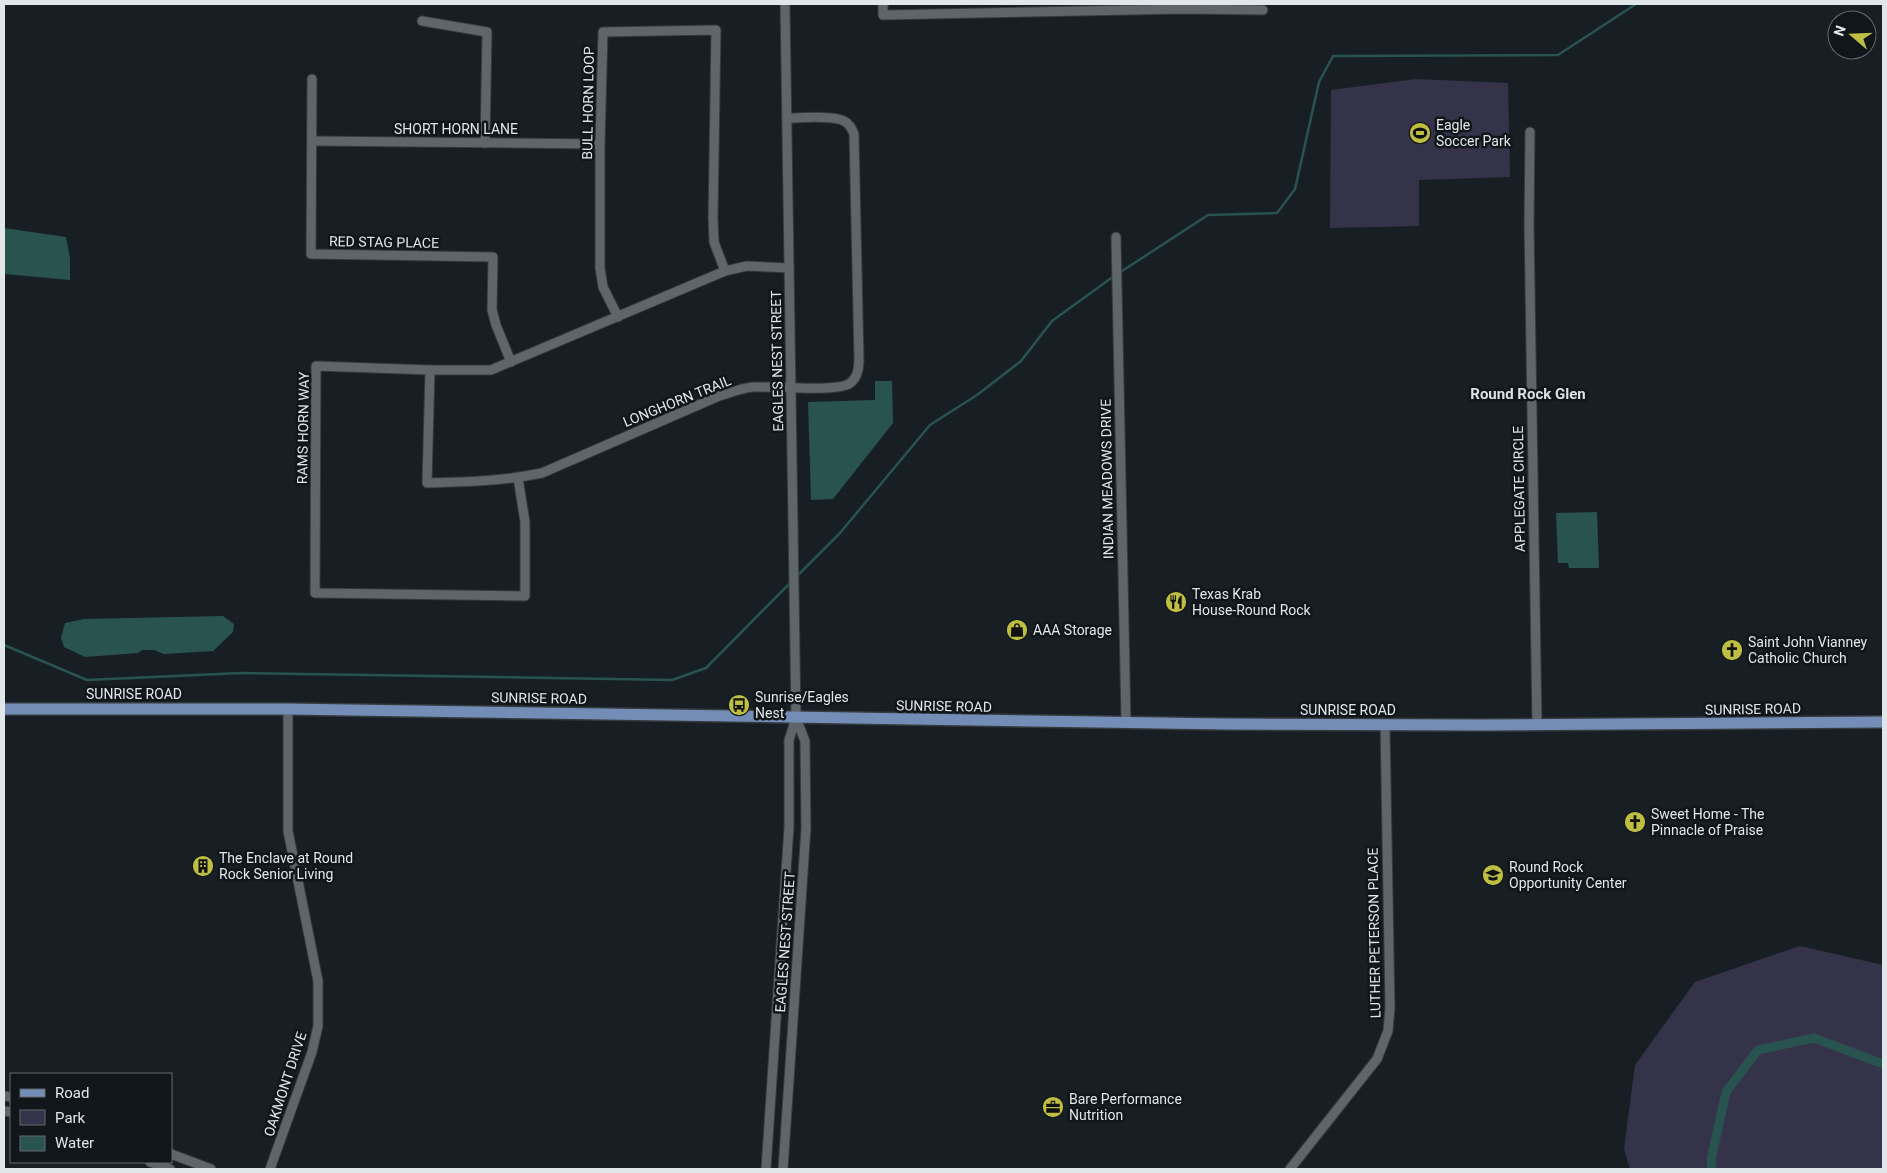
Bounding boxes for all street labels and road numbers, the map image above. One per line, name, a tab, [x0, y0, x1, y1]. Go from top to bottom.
street label: BULL HORN LOOP	[579, 46, 597, 160]
street label: SHORT HORN LANE	[394, 121, 518, 137]
street label: RED STAG PLACE	[329, 233, 439, 251]
street label: EAGLES NEST STREET	[768, 290, 786, 432]
street label: RAMS HORN WAY	[294, 371, 312, 484]
street label: LONGHORN TRAIL	[621, 372, 734, 430]
street label: INDIAN MEADOWS DRIVE	[1098, 399, 1116, 559]
street label: APPLEGATE CIRCLE	[1510, 426, 1528, 552]
street label: SUNRISE ROAD	[86, 686, 182, 702]
street label: SUNRISE ROAD	[491, 689, 587, 707]
street label: SUNRISE ROAD	[896, 697, 992, 715]
street label: SUNRISE ROAD	[1705, 700, 1801, 718]
street label: SUNRISE ROAD	[1300, 702, 1396, 718]
street label: LUTHER PETERSON PLACE	[1365, 848, 1383, 1018]
street label: EAGLES NEST STREET	[772, 870, 798, 1013]
street label: OAKMONT DRIVE	[261, 1030, 309, 1138]

